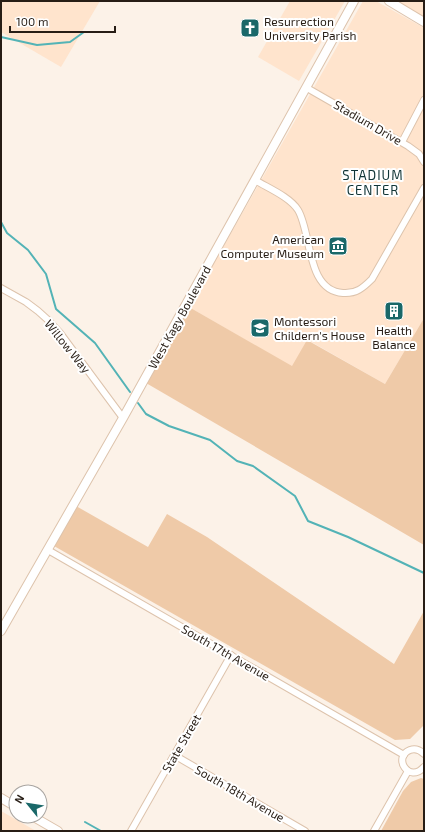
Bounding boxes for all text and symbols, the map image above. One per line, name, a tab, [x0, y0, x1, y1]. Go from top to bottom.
scale bar	[10, 8, 115, 34]
text: 100 m	[16, 14, 48, 28]
place label: Resurrection University Parish	[264, 14, 356, 42]
church icon: Resurrection University Parish	[239, 17, 261, 39]
street label: Stadium Drive	[332, 97, 404, 147]
district label: STADIUM CENTER	[342, 167, 404, 198]
place label: American Computer Museum	[221, 232, 324, 260]
museum icon: American Computer Museum	[327, 235, 349, 257]
street label: West Kagy Boulevard	[145, 263, 213, 371]
building icon: Health Balance	[383, 300, 405, 322]
place label: Montessori Childern's House	[274, 314, 365, 342]
street label: Willow Way	[42, 316, 94, 376]
school or university icon: Montessori Childern's House	[249, 317, 271, 339]
place label: Health Balance	[372, 323, 416, 351]
street label: South 17th Avenue	[179, 621, 273, 683]
street label: State Street	[159, 711, 203, 775]
street label: South 18th Avenue	[193, 762, 287, 824]
north arrow	[8, 784, 48, 824]
text: N	[11, 792, 27, 805]

